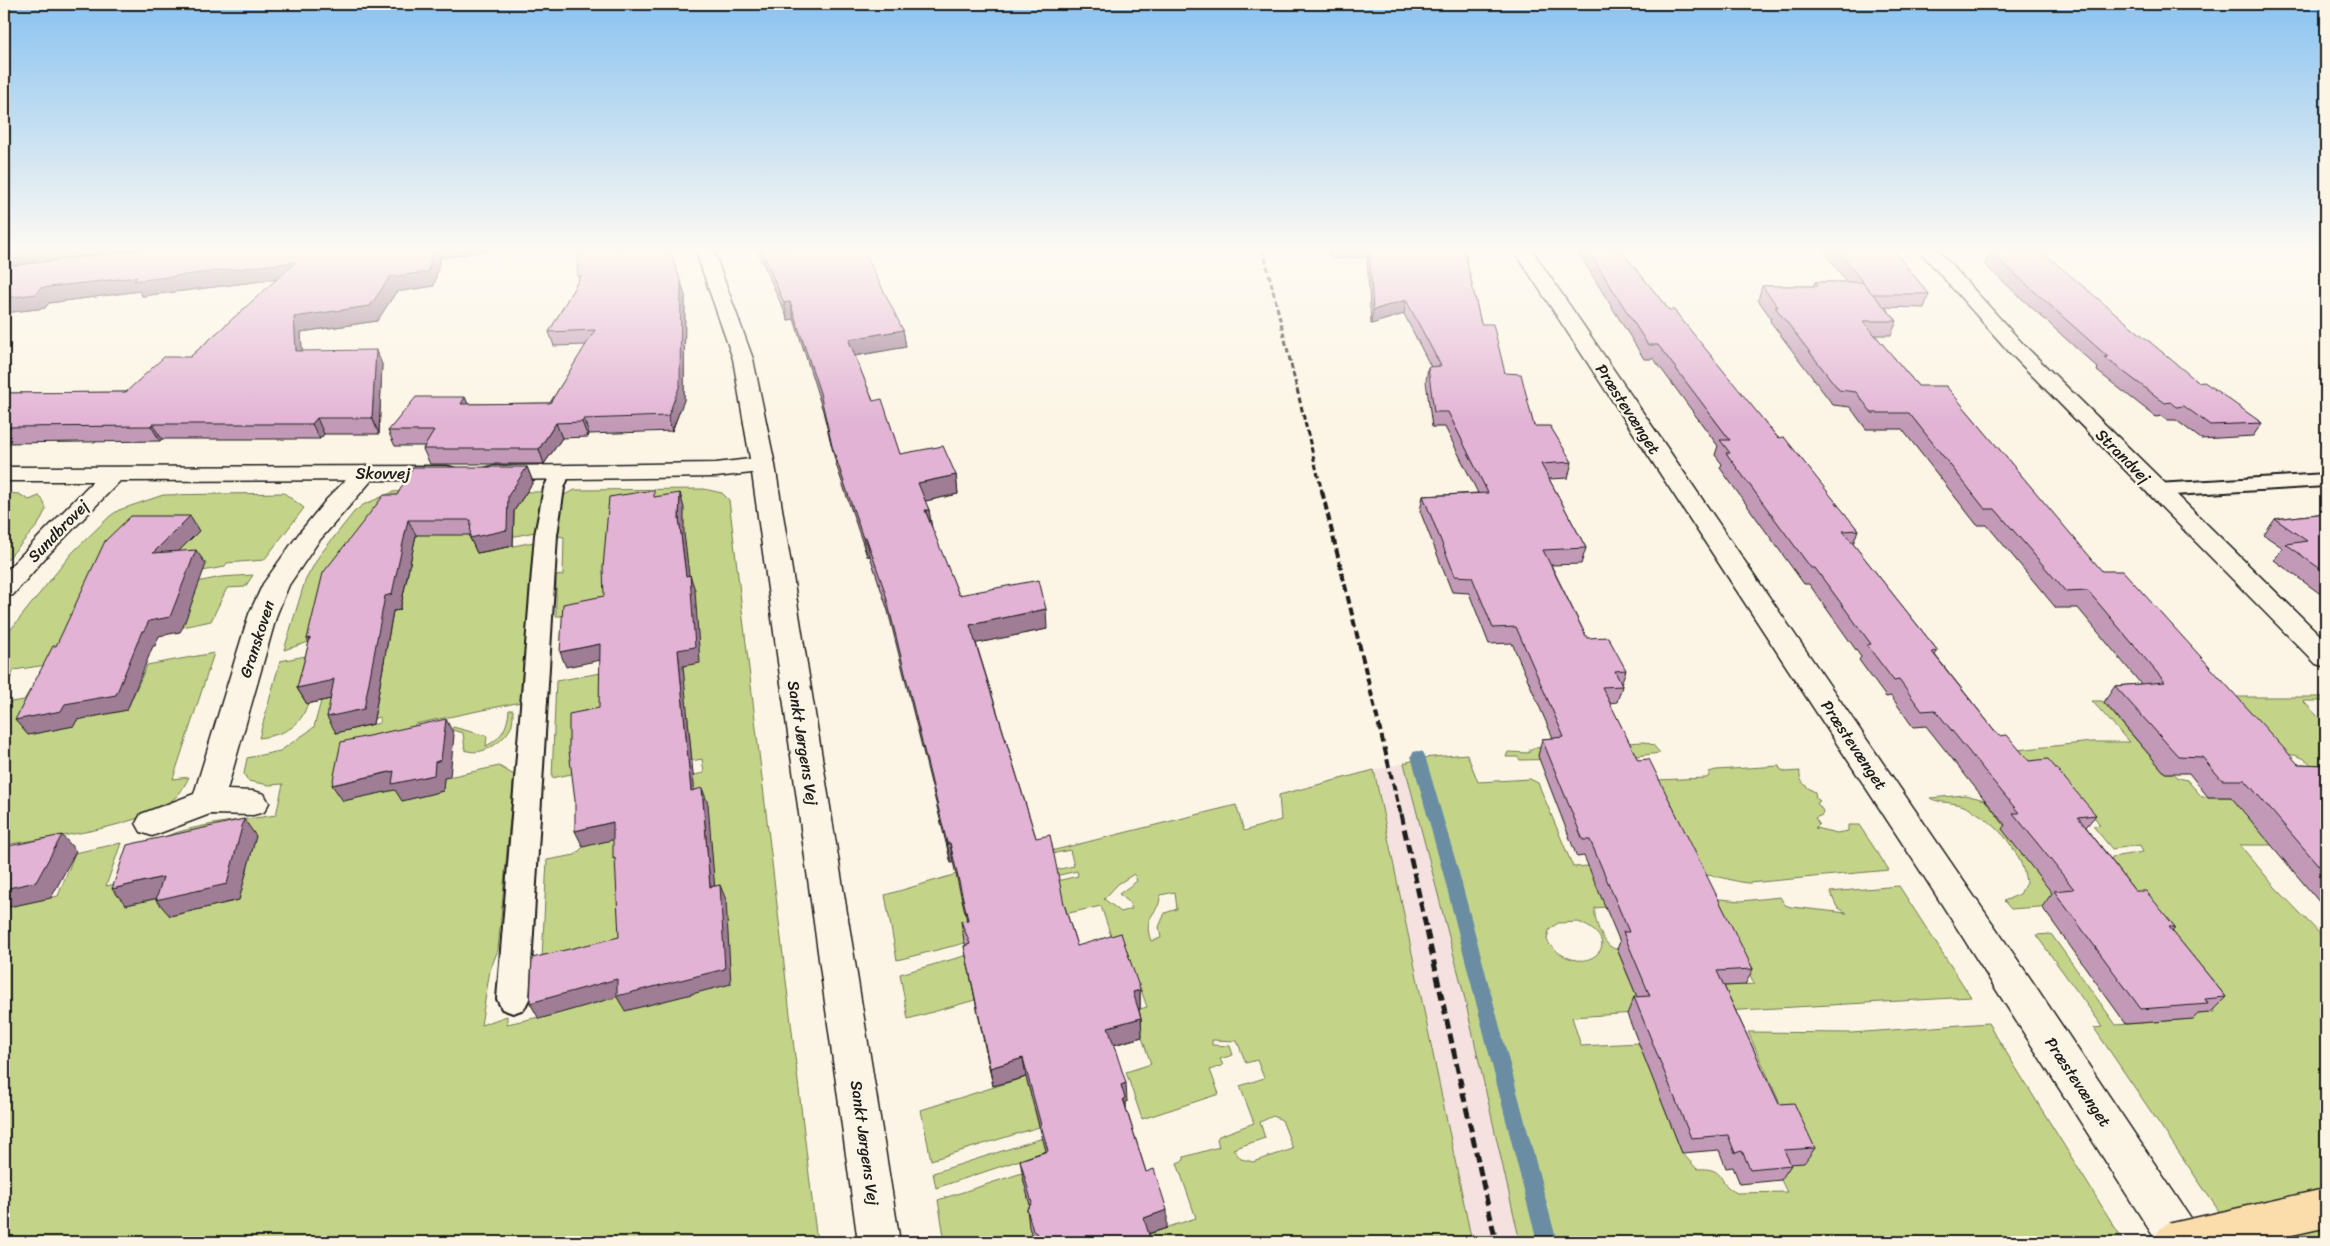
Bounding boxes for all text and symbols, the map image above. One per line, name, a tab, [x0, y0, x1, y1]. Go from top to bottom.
street label: Præstevænget	[1588, 358, 1668, 460]
street label: Strandvej	[2088, 421, 2159, 492]
street label: Skovvej	[356, 459, 411, 488]
street label: Sundbrovej	[20, 492, 97, 569]
street label: Granskoven	[231, 596, 283, 682]
street label: Sankt Jørgens Vej	[779, 678, 827, 808]
street label: Præstevænget	[1813, 694, 1895, 796]
street label: Præstevænget	[2037, 1031, 2119, 1133]
street label: Sankt Jørgens Vej	[842, 1079, 888, 1208]

